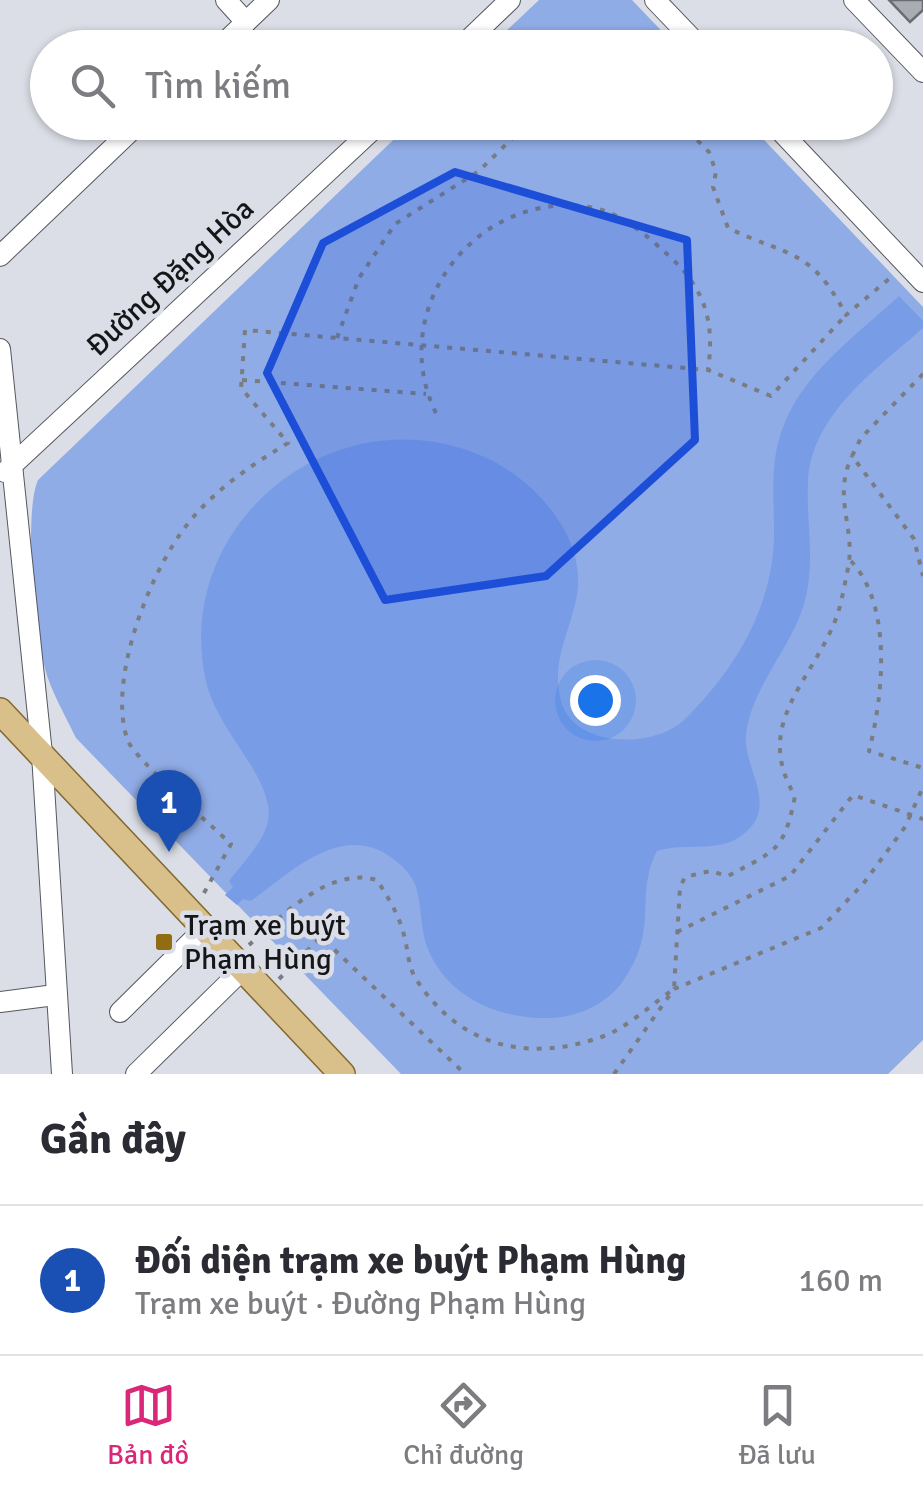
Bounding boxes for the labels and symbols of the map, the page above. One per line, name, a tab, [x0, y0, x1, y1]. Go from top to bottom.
street label: Đường Đặng Hòa	[79, 190, 262, 364]
your location	[570, 675, 621, 726]
pin: 1	[136, 770, 202, 852]
place label: Trạm xe buýt Phạm Hùng	[184, 907, 346, 978]
marker: Trạm xe buýt Phạm Hùng	[153, 931, 175, 953]

